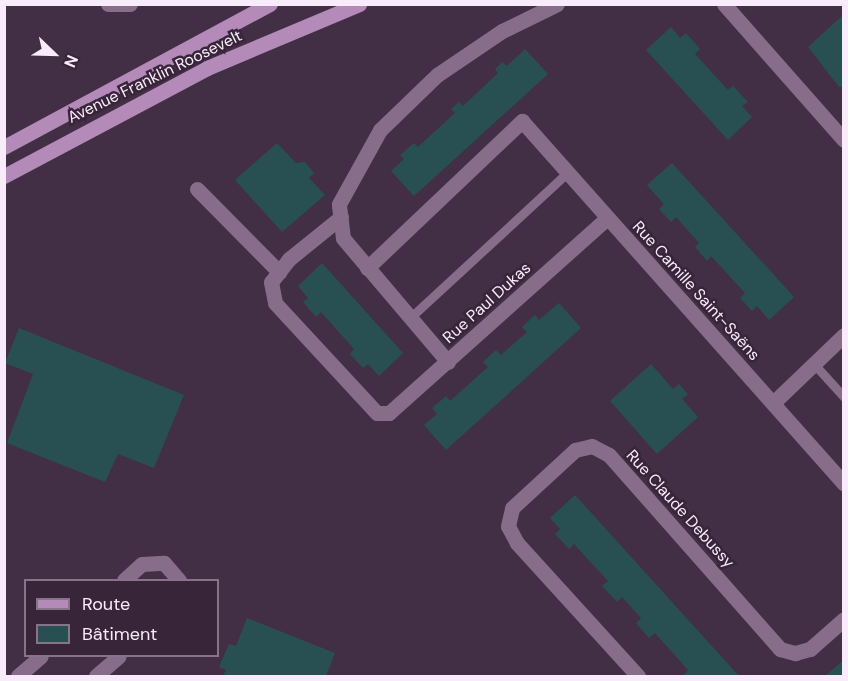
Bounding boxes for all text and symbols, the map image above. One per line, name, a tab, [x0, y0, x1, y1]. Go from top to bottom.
north arrow	[24, 24, 84, 84]
street label: Avenue Franklin Roosevelt	[65, 26, 245, 128]
text: N	[59, 52, 83, 71]
street label: Rue Camille Saint-Saëns	[628, 217, 764, 365]
street label: Rue Paul Dukas	[439, 259, 535, 347]
street label: Rue Claude Debussy	[622, 446, 738, 572]
legend	[24, 579, 219, 657]
text: Route	[82, 592, 130, 616]
text: Bâtiment	[82, 622, 157, 646]

